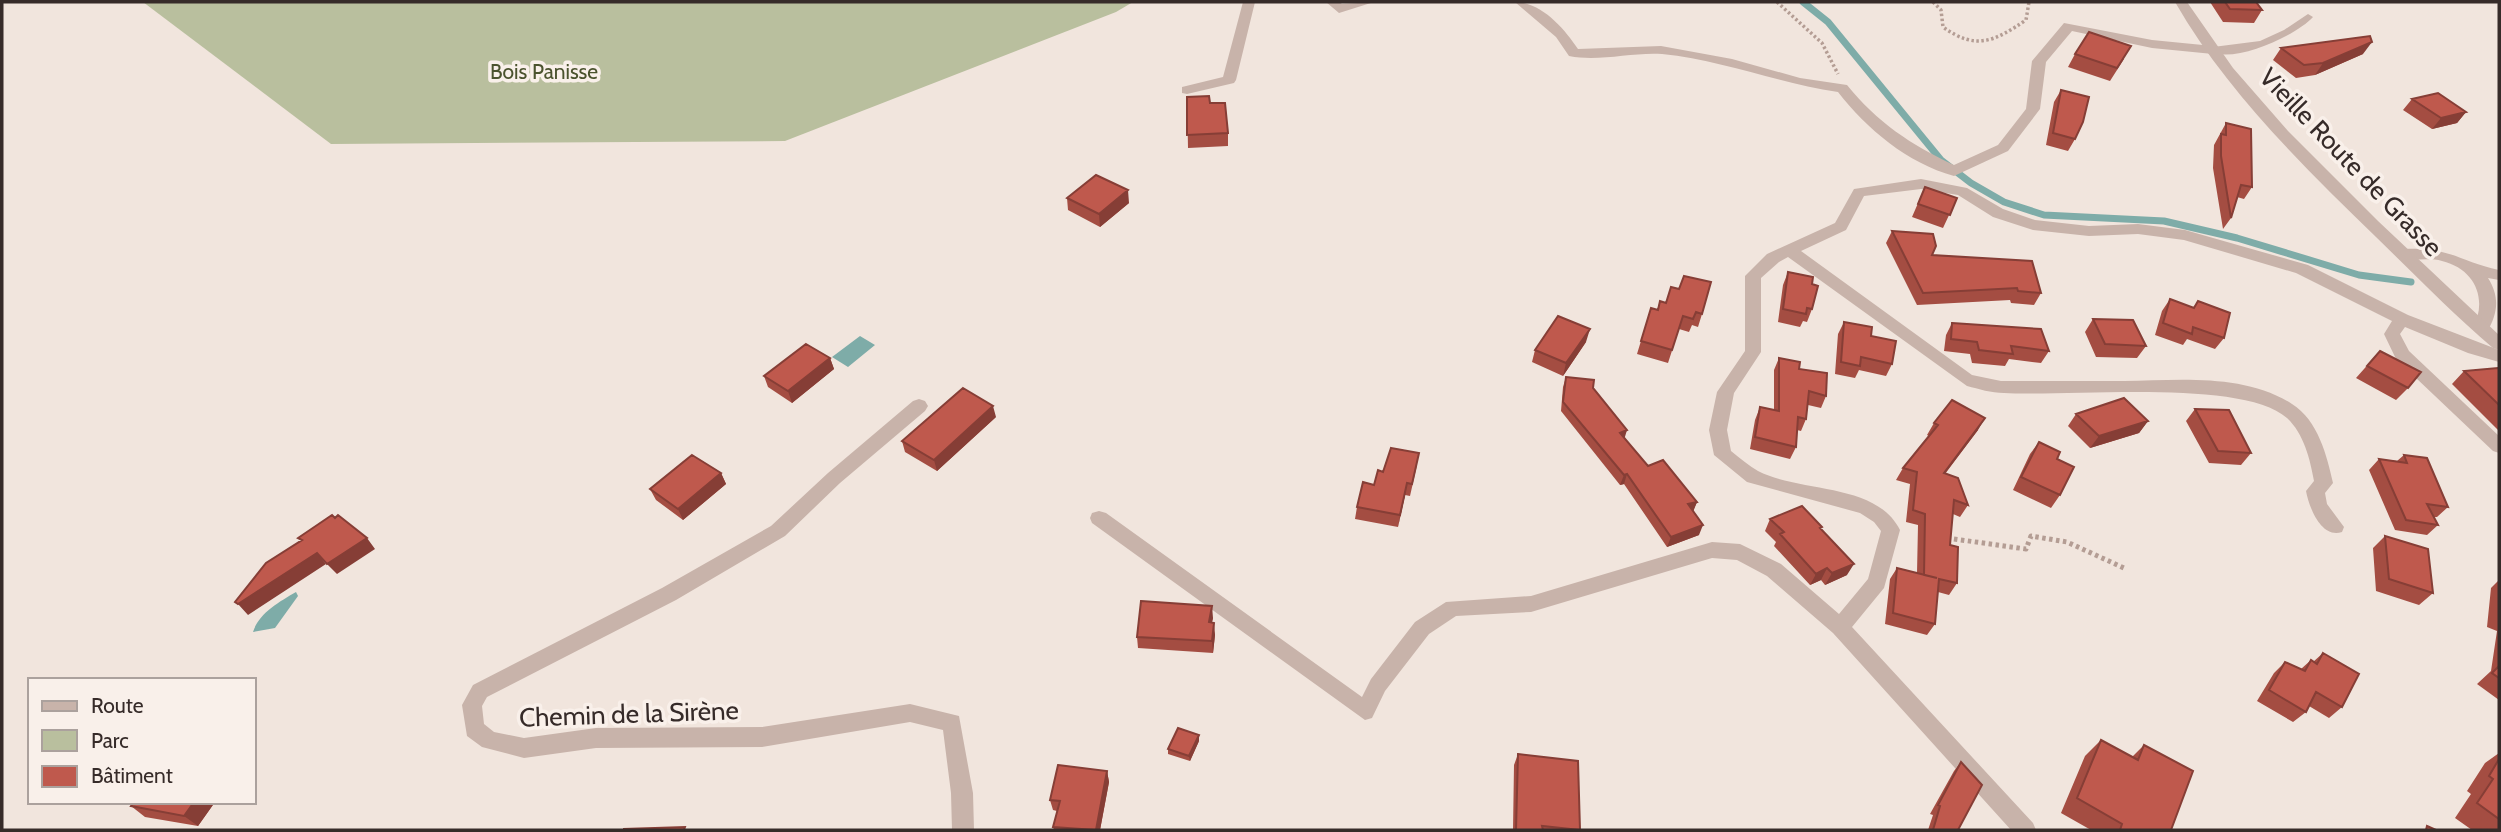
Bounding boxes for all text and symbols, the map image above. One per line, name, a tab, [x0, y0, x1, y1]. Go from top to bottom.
park label: Bois Panisse	[490, 59, 598, 84]
street label: Vieille Route de Grasse	[2253, 61, 2449, 263]
legend	[28, 678, 256, 804]
text: Route	[91, 693, 144, 718]
street label: Chemin de la Sirène	[519, 694, 739, 734]
text: Parc	[91, 728, 129, 753]
text: Bâtiment	[91, 763, 173, 788]

